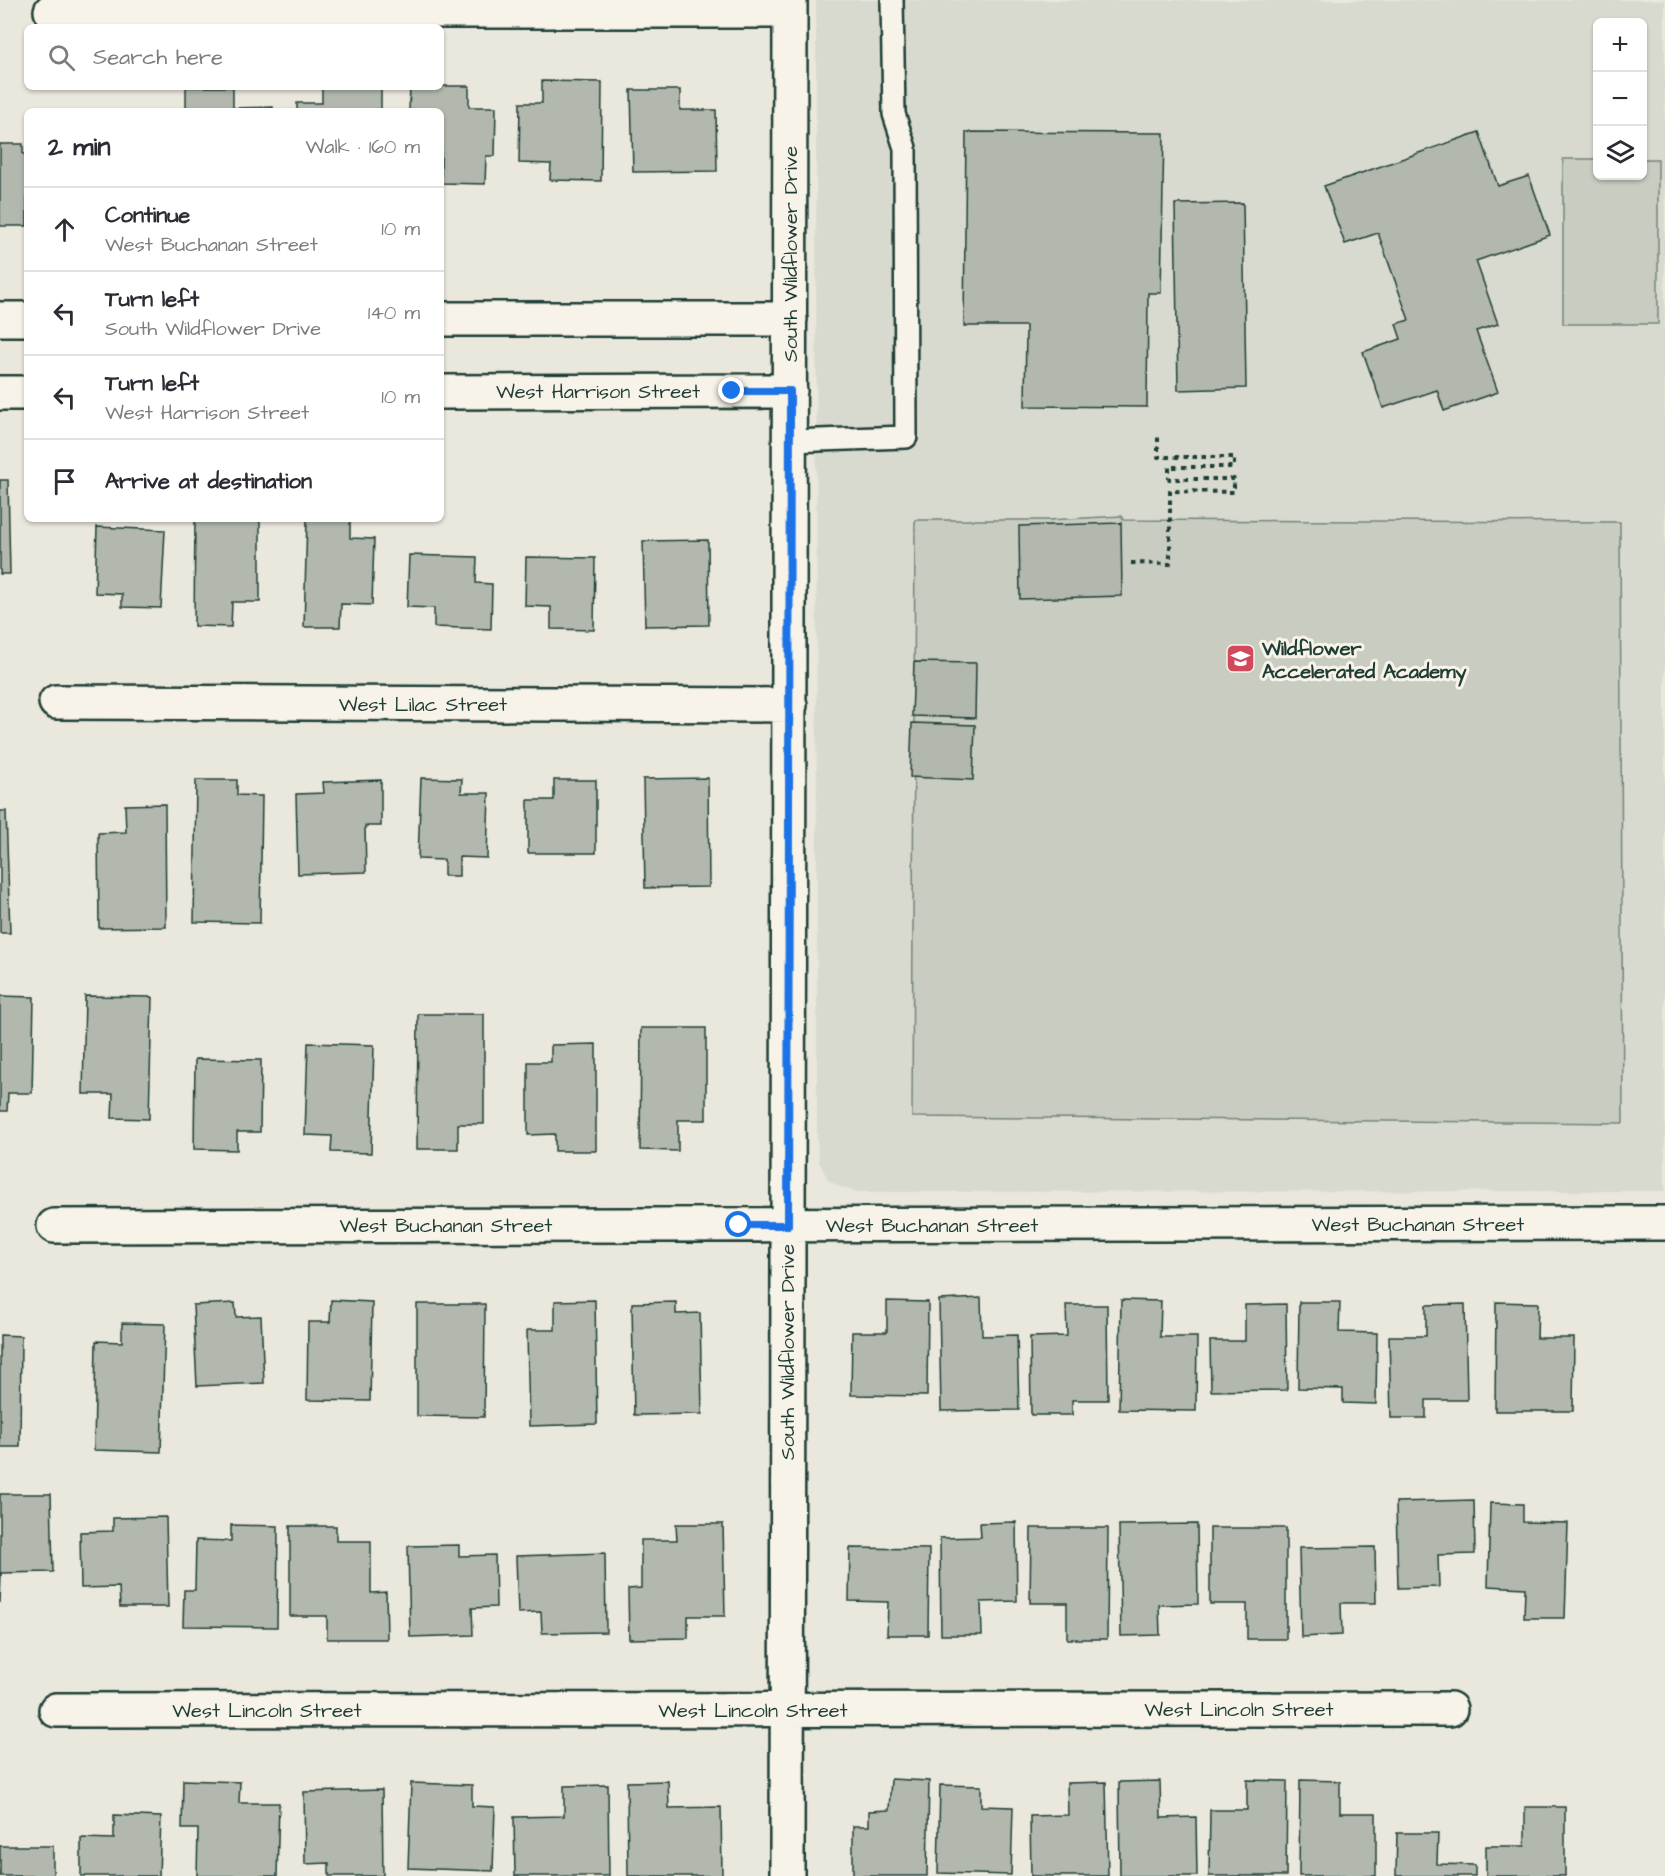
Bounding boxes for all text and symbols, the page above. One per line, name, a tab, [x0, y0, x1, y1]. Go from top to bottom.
map controls	[1593, 18, 1647, 180]
button: +	[1593, 18, 1647, 72]
search box	[24, 24, 444, 90]
icon: search	[45, 41, 78, 74]
text: Search here	[93, 42, 223, 73]
button: −	[1593, 72, 1647, 126]
button: layers	[1593, 126, 1647, 180]
text: 2 min	[48, 129, 110, 165]
text: Walk · 160 m	[305, 133, 420, 161]
street label: South Wildflower Drive	[777, 146, 805, 362]
text: Continue	[105, 200, 190, 231]
icon: ahead	[48, 213, 81, 246]
text: 10 m	[381, 215, 420, 243]
text: West Buchanan Street	[105, 231, 318, 259]
text: Turn left	[105, 284, 199, 315]
icon: left	[48, 297, 81, 330]
text: 140 m	[368, 299, 420, 327]
text: South Wildflower Drive	[105, 315, 321, 343]
text: Turn left	[105, 368, 199, 399]
route end	[718, 377, 744, 403]
street label: West Harrison Street	[496, 378, 700, 406]
icon: left	[48, 381, 81, 414]
text: 10 m	[381, 383, 420, 411]
text: West Harrison Street	[105, 399, 309, 427]
icon: arrive	[48, 465, 81, 498]
text: Arrive at destination	[105, 466, 312, 497]
place label: Wildflower Accelerated Academy	[1261, 635, 1467, 687]
school or university icon: Wildflower Accelerated Academy	[1225, 643, 1257, 675]
street label: West Lilac Street	[339, 691, 507, 719]
route start	[725, 1211, 751, 1237]
street label: West Buchanan Street	[1312, 1211, 1524, 1239]
street label: West Buchanan Street	[340, 1212, 552, 1240]
street label: West Buchanan Street	[826, 1212, 1038, 1240]
street label: South Wildflower Drive	[774, 1244, 802, 1460]
street label: West Lincoln Street	[1144, 1696, 1334, 1724]
street label: West Lincoln Street	[172, 1697, 362, 1725]
street label: West Lincoln Street	[658, 1697, 848, 1725]

